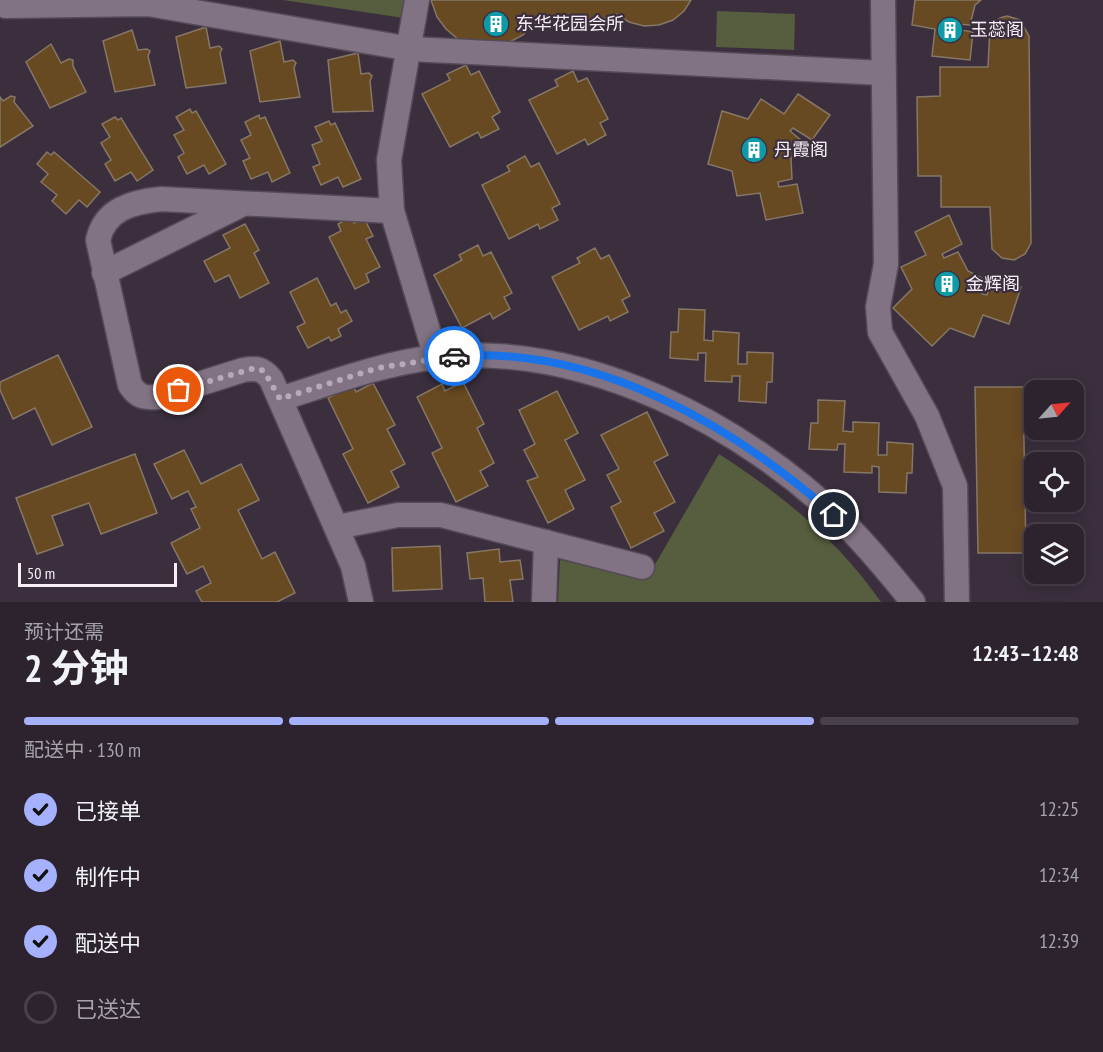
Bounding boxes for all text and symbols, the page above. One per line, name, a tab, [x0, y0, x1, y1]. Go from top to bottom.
building icon: 东华花园会所	[481, 9, 511, 39]
place label: 东华花园会所	[516, 12, 624, 35]
building icon: 玉蕊阁	[935, 15, 965, 45]
place label: 玉蕊阁	[970, 18, 1024, 41]
building icon: 丹霞阁	[739, 135, 769, 165]
place label: 丹霞阁	[774, 138, 828, 161]
building icon: 金辉阁	[932, 269, 962, 299]
place label: 金辉阁	[966, 272, 1020, 295]
courier	[424, 326, 484, 386]
icon: car	[438, 340, 471, 373]
pin	[153, 364, 204, 415]
icon: bag	[162, 373, 195, 406]
north arrow	[1024, 380, 1084, 440]
map controls	[1024, 380, 1084, 584]
button: locate	[1024, 452, 1084, 512]
pin	[808, 489, 859, 540]
icon: home	[817, 498, 850, 531]
button: layers	[1024, 524, 1084, 584]
scale bar	[18, 560, 177, 588]
text: 50 m	[27, 563, 55, 583]
text: 预计还需	[24, 619, 104, 645]
text: 12:43–12:48	[972, 639, 1079, 667]
text: 2 分钟	[24, 642, 129, 693]
text: 配送中 · 130 m	[24, 737, 141, 763]
icon: check	[24, 793, 57, 826]
text: 12:25	[1039, 796, 1079, 822]
text: 已接单	[75, 797, 141, 825]
icon: check	[24, 859, 57, 892]
text: 12:34	[1039, 862, 1079, 888]
text: 制作中	[75, 863, 141, 891]
icon: check	[24, 925, 57, 958]
text: 12:39	[1039, 928, 1079, 954]
text: 配送中	[75, 929, 141, 957]
text: 已送达	[75, 995, 141, 1023]

